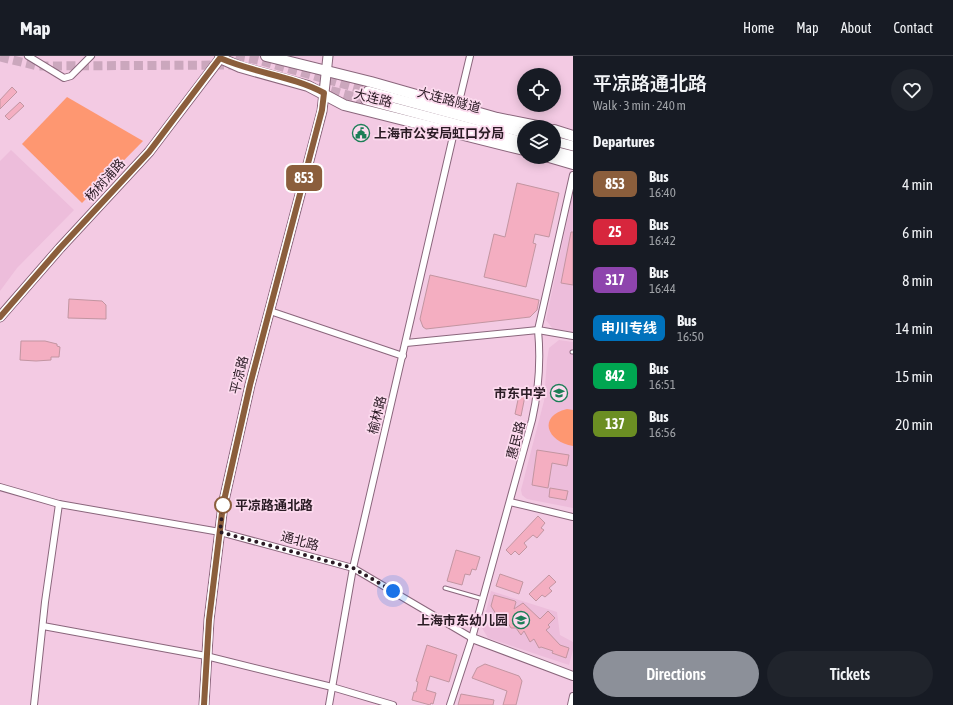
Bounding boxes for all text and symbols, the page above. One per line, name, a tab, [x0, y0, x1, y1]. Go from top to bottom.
text: Map	[20, 17, 51, 39]
text: Home	[743, 20, 774, 36]
text: Map	[796, 20, 819, 36]
text: About	[841, 20, 872, 36]
text: Contact	[894, 20, 933, 36]
map controls	[517, 68, 561, 164]
button: locate	[517, 68, 561, 112]
button: heart	[891, 69, 933, 111]
text: 平凉路通北路	[593, 72, 707, 94]
street label: 大连路隧道	[416, 84, 482, 116]
street label: 大连路	[352, 86, 394, 110]
text: Walk · 3 min · 240 m	[593, 98, 686, 113]
button: layers	[517, 120, 561, 164]
public building icon: 上海市公安局虹口分局	[351, 123, 371, 143]
place label: 上海市公安局虹口分局	[374, 126, 504, 141]
text: Departures	[593, 133, 655, 150]
street label: 杨树浦路	[82, 156, 128, 204]
line badge: 853	[281, 165, 327, 191]
text: Bus	[649, 168, 669, 185]
text: 853	[294, 170, 314, 186]
text: 853	[605, 176, 625, 192]
text: 4 min	[902, 176, 933, 193]
text: 16:40	[649, 185, 676, 200]
text: Bus	[649, 216, 669, 233]
text: 25	[608, 224, 622, 240]
text: 6 min	[902, 224, 933, 241]
text: 16:42	[649, 233, 676, 248]
text: Bus	[649, 264, 669, 281]
text: 317	[605, 272, 625, 288]
text: 8 min	[902, 272, 933, 289]
text: 16:44	[649, 281, 676, 296]
text: Bus	[677, 312, 697, 329]
text: 申川专线	[601, 320, 657, 336]
text: 14 min	[895, 320, 933, 337]
text: 16:50	[677, 329, 704, 344]
street label: 平凉路	[227, 354, 251, 396]
text: Bus	[649, 360, 669, 377]
text: 842	[605, 368, 625, 384]
text: 15 min	[895, 368, 933, 385]
text: 16:51	[649, 377, 676, 392]
school or university icon: 市东中学	[549, 383, 569, 403]
place label: 市东中学	[494, 386, 546, 401]
street label: 榆林路	[365, 394, 389, 436]
text: Bus	[649, 408, 669, 425]
text: 137	[605, 416, 625, 432]
text: 20 min	[895, 416, 933, 433]
street label: 惠民路	[504, 419, 528, 461]
text: 16:56	[649, 425, 676, 440]
marker: 平凉路通北路	[214, 496, 232, 514]
place label: 平凉路通北路	[235, 498, 313, 513]
street label: 通北路	[279, 529, 321, 553]
your location	[383, 581, 403, 601]
school or university icon: 上海市东幼儿园	[511, 610, 531, 630]
place label: 上海市东幼儿园	[417, 613, 508, 628]
button: Directions	[593, 651, 759, 697]
button: Tickets	[767, 651, 933, 697]

